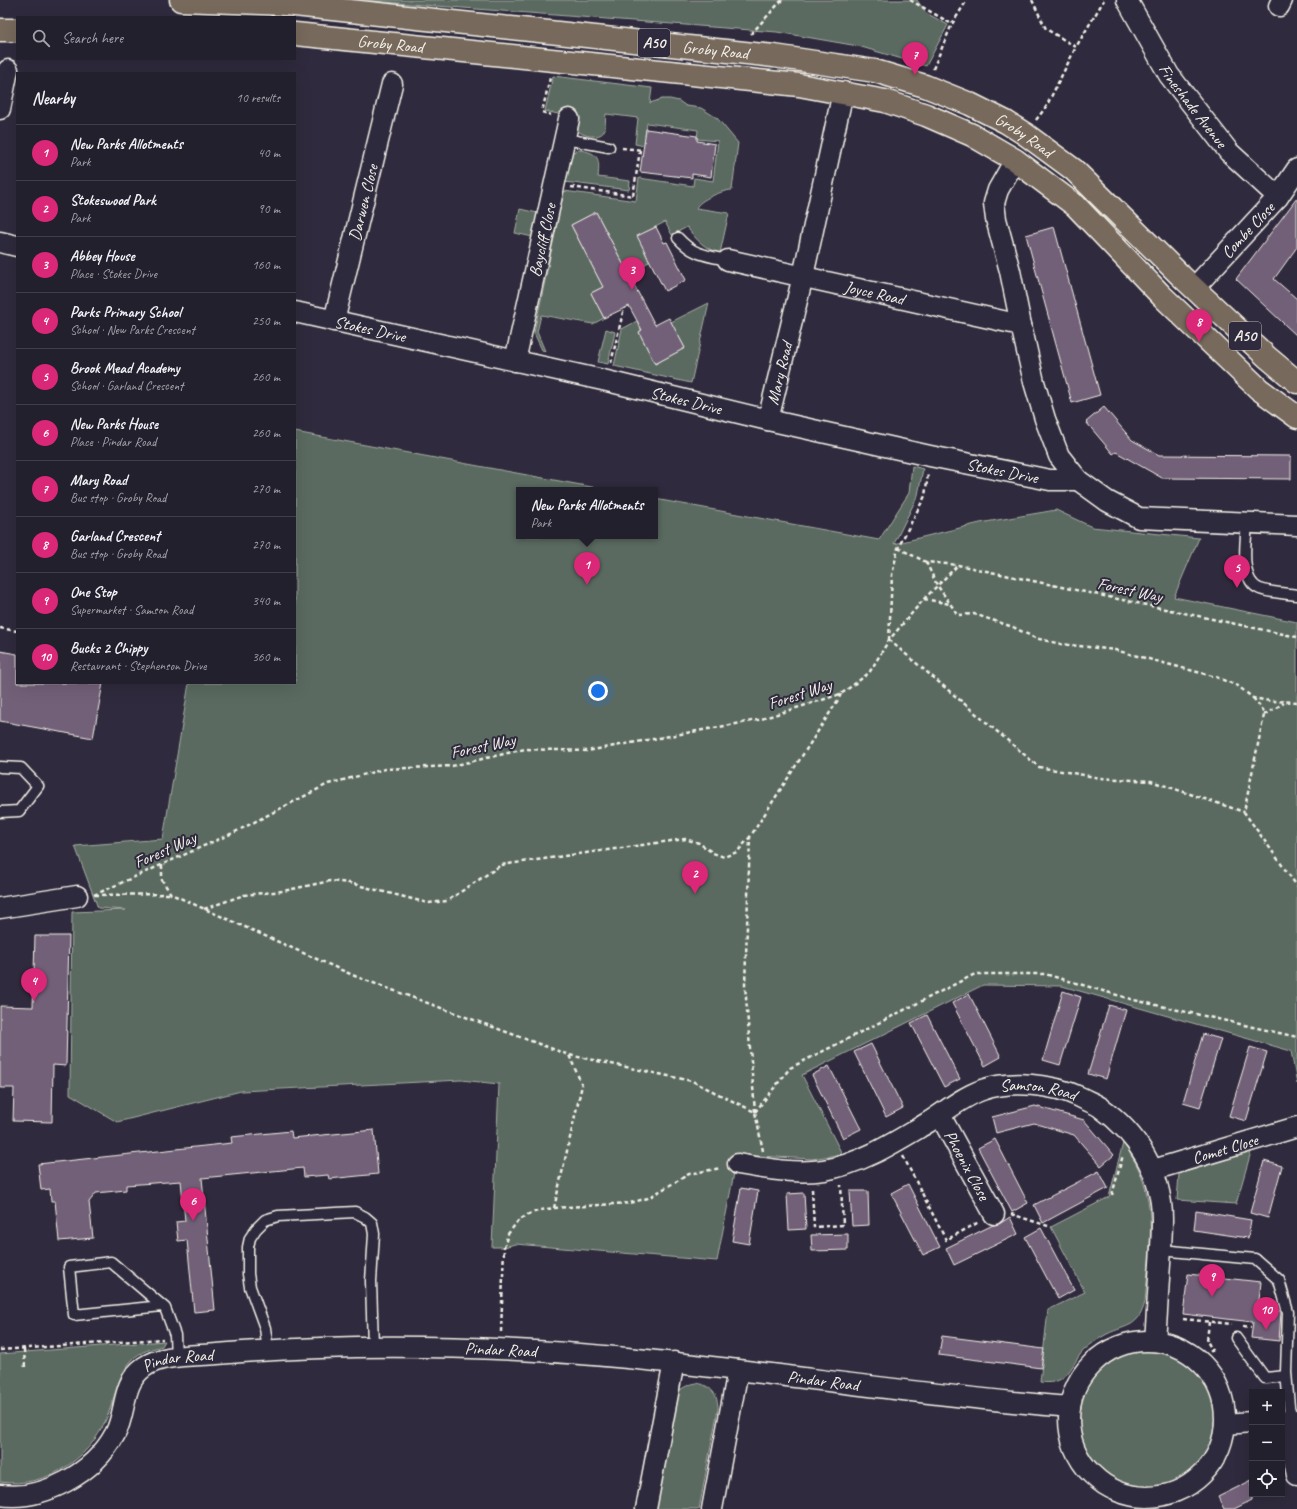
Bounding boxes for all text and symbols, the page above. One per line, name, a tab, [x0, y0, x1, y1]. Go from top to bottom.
search box	[16, 16, 296, 60]
icon: search	[30, 27, 52, 49]
text: Search here	[62, 29, 123, 48]
road number: A50	[638, 29, 670, 57]
street label: Groby Road	[357, 30, 427, 58]
street label: Groby Road	[682, 36, 752, 64]
pin: 7	[902, 42, 928, 75]
street label: Fineshade Avenue	[1154, 60, 1233, 153]
text: Nearby	[32, 88, 75, 109]
text: 10 results	[236, 90, 280, 106]
street label: Groby Road	[992, 108, 1059, 163]
text: New Parks Allotments	[70, 135, 183, 154]
text: 1	[42, 145, 48, 161]
text: 40 m	[258, 145, 280, 161]
text: Park	[70, 154, 91, 170]
street label: Darwen Close	[344, 161, 383, 243]
text: Stokeswood Park	[70, 191, 156, 210]
street label: Combe Close	[1216, 196, 1280, 262]
street label: Baycliff Close	[524, 200, 561, 279]
text: 2	[42, 201, 48, 217]
text: 90 m	[258, 201, 280, 217]
text: Park	[70, 210, 91, 226]
text: Abbey House	[70, 247, 135, 266]
text: 3	[42, 257, 48, 273]
text: 160 m	[252, 257, 280, 273]
pin: 3	[619, 257, 645, 290]
text: Place · Stokes Drive	[70, 266, 157, 282]
street label: Joyce Road	[841, 275, 909, 310]
text: Parks Primary School	[70, 303, 181, 322]
pin: 8	[1186, 309, 1212, 342]
street label: Stokes Drive	[333, 311, 409, 347]
text: 4	[42, 313, 48, 329]
text: 250 m	[252, 313, 280, 329]
text: School · New Parks Crescent	[70, 322, 195, 338]
road number: A50	[1229, 322, 1261, 350]
street label: Mary Road	[762, 338, 798, 407]
text: Brook Mead Academy	[70, 359, 180, 378]
text: 5	[42, 369, 48, 385]
text: 260 m	[252, 369, 280, 385]
text: School · Garland Crescent	[70, 378, 183, 394]
street label: Stokes Drive	[648, 381, 725, 419]
text: New Parks House	[70, 415, 158, 434]
text: 6	[42, 425, 48, 441]
text: 260 m	[252, 425, 280, 441]
text: Place · Pindar Road	[70, 434, 156, 450]
street label: Stokes Drive	[965, 453, 1041, 488]
text: Mary Road	[70, 471, 127, 490]
text: 7	[42, 481, 48, 497]
text: 270 m	[252, 481, 280, 497]
popup	[516, 487, 658, 539]
text: Bus stop · Groby Road	[70, 490, 166, 506]
text: New Parks Allotments	[531, 496, 643, 515]
text: Park	[531, 515, 551, 531]
text: Garland Crescent	[70, 527, 160, 546]
text: 8	[42, 537, 48, 553]
text: 270 m	[252, 537, 280, 553]
text: Bus stop · Groby Road	[70, 546, 166, 562]
pin: 1	[574, 552, 600, 585]
pin: 5	[1224, 555, 1250, 588]
street label: Forest Way	[1096, 573, 1165, 607]
text: One Stop	[70, 583, 117, 602]
text: 9	[42, 593, 48, 609]
text: 340 m	[252, 593, 280, 609]
text: Supermarket · Samson Road	[70, 602, 193, 618]
text: Bucks 2 Chippy	[70, 639, 147, 658]
text: 10	[39, 649, 51, 665]
text: 360 m	[252, 649, 280, 665]
text: Restaurant · Stephenson Drive	[70, 658, 206, 674]
street label: Forest Way	[766, 674, 836, 714]
your location	[588, 681, 608, 701]
street label: Forest Way	[449, 729, 518, 763]
street label: Forest Way	[131, 827, 200, 873]
pin: 2	[682, 861, 708, 894]
pin: 4	[21, 968, 47, 1001]
street label: Samson Road	[999, 1074, 1082, 1106]
street label: Phoenix Close	[940, 1126, 996, 1205]
street label: Comet Close	[1190, 1128, 1262, 1168]
pin: 6	[180, 1188, 206, 1221]
pin: 9	[1199, 1264, 1225, 1297]
pin: 10	[1253, 1297, 1279, 1330]
street label: Pindar Road	[464, 1337, 539, 1362]
street label: Pindar Road	[137, 1344, 216, 1376]
street label: Pindar Road	[786, 1366, 862, 1395]
map controls	[1249, 1389, 1285, 1497]
button: +	[1249, 1389, 1285, 1425]
button: −	[1249, 1425, 1285, 1461]
button: locate	[1249, 1461, 1285, 1497]

